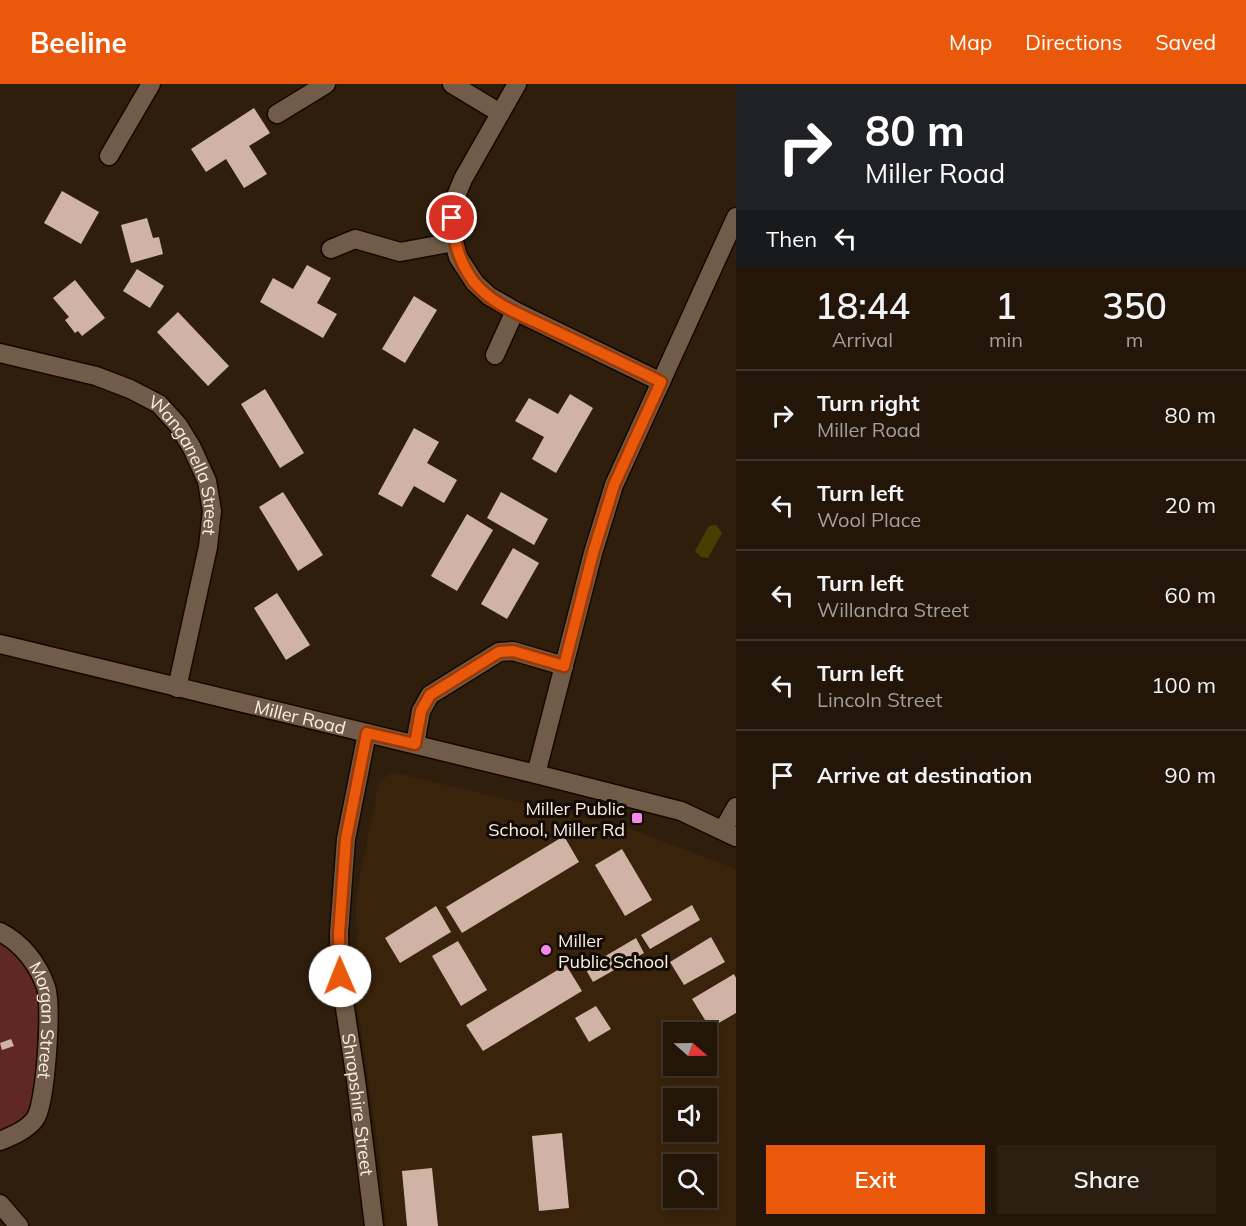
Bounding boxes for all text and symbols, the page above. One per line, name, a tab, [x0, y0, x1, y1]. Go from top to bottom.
text: Beeline	[30, 25, 127, 60]
text: Map	[949, 29, 992, 55]
text: Directions	[1025, 29, 1122, 55]
text: Saved	[1155, 29, 1216, 55]
text: 80 m	[865, 104, 965, 157]
icon: right	[766, 108, 844, 186]
text: Miller Road	[865, 156, 1005, 190]
pin	[426, 192, 477, 243]
icon: arrive	[435, 201, 468, 234]
icon: left	[829, 222, 862, 255]
text: Then	[766, 225, 817, 253]
text: 18:44	[815, 283, 910, 328]
text: 1	[995, 283, 1017, 328]
text: 350	[1102, 283, 1167, 328]
text: Arrival	[832, 327, 893, 352]
text: min	[989, 327, 1023, 352]
text: m	[1126, 327, 1143, 352]
street label: Wanganella Street	[145, 389, 224, 537]
text: Turn right	[817, 389, 920, 417]
icon: right	[766, 399, 799, 432]
text: 80 m	[1165, 401, 1216, 429]
text: Miller Road	[817, 417, 921, 442]
text: Turn left	[817, 479, 904, 507]
icon: left	[766, 489, 799, 522]
text: 20 m	[1165, 491, 1216, 519]
text: Wool Place	[817, 507, 921, 532]
text: Turn left	[817, 569, 904, 597]
icon: left	[766, 579, 799, 612]
text: 60 m	[1165, 581, 1216, 609]
text: Willandra Street	[817, 597, 969, 622]
text: Turn left	[817, 659, 904, 687]
icon: left	[766, 669, 799, 702]
text: 100 m	[1151, 671, 1216, 699]
text: Lincoln Street	[817, 687, 943, 712]
street label: Miller Road	[252, 695, 348, 739]
icon: arrive	[766, 759, 799, 792]
text: Arrive at destination	[817, 761, 1032, 789]
text: 90 m	[1165, 761, 1216, 789]
place label: Miller Public School, Miller Rd	[488, 797, 625, 841]
marker: Miller Public School, Miller Rd	[630, 811, 644, 825]
place label: Miller Public School	[558, 929, 668, 973]
marker: Miller Public School	[539, 943, 553, 957]
position arrow	[308, 944, 372, 1008]
street label: Morgan Street	[24, 957, 60, 1080]
north arrow	[663, 1022, 717, 1076]
map controls	[663, 1022, 717, 1208]
street label: Shropshire Street	[337, 1031, 379, 1177]
button: sound	[663, 1088, 717, 1142]
button: Exit	[766, 1145, 985, 1214]
button: Share	[997, 1145, 1216, 1214]
button: search	[663, 1154, 717, 1208]

